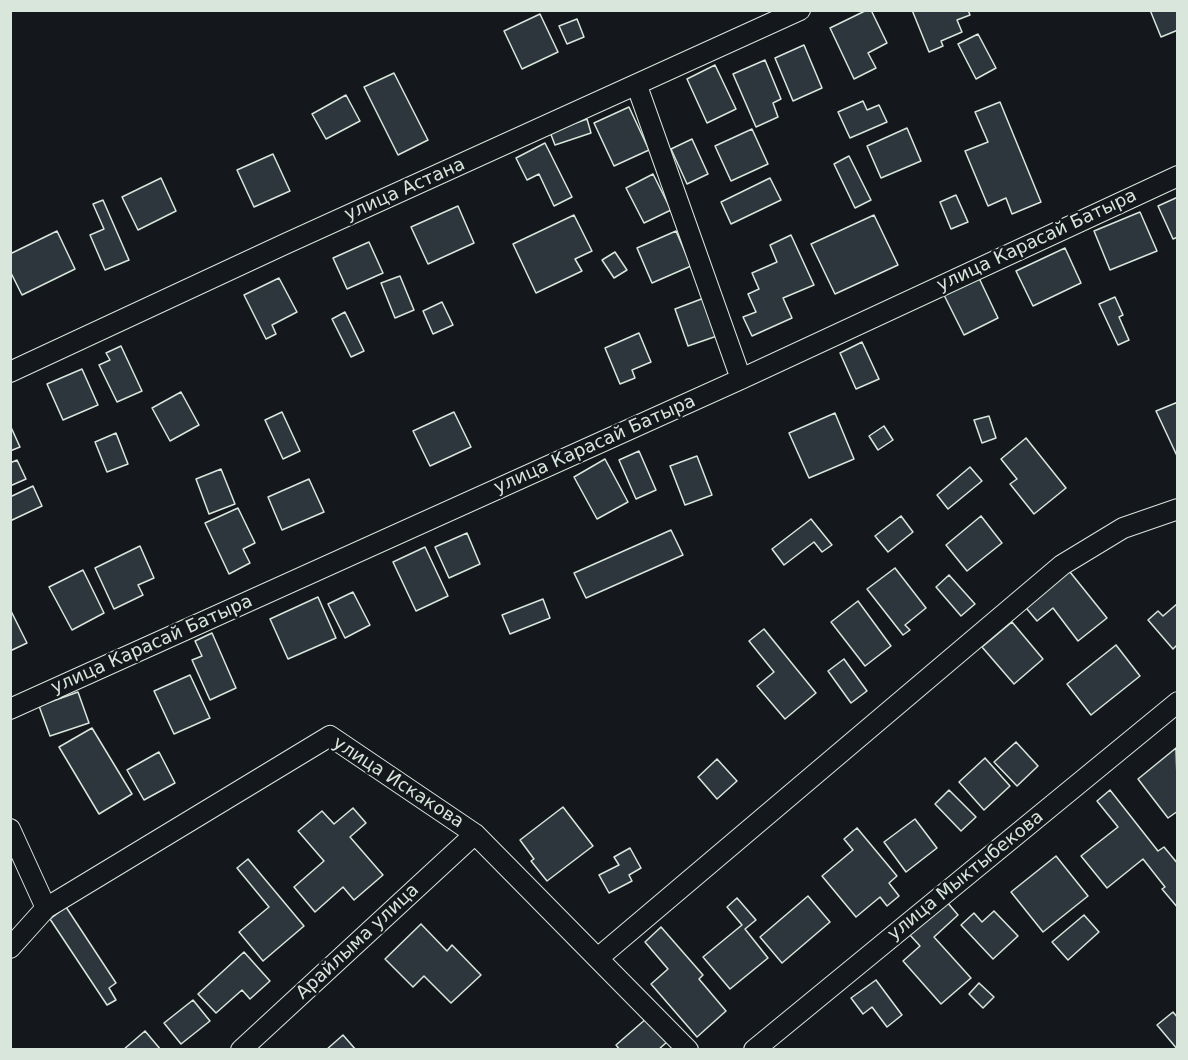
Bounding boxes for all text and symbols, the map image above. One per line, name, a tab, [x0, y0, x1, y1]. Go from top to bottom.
street label: улица Астана	[342, 154, 468, 226]
street label: улица Карасай Батыра	[934, 185, 1140, 297]
street label: улица Карасай Батыра	[491, 391, 699, 499]
street label: улица Карасай Батыра	[48, 591, 256, 699]
street label: улица Искакова	[329, 733, 467, 833]
street label: улица Мыктыбекова	[884, 807, 1048, 945]
street label: Арайлыма улица	[292, 880, 424, 1004]

